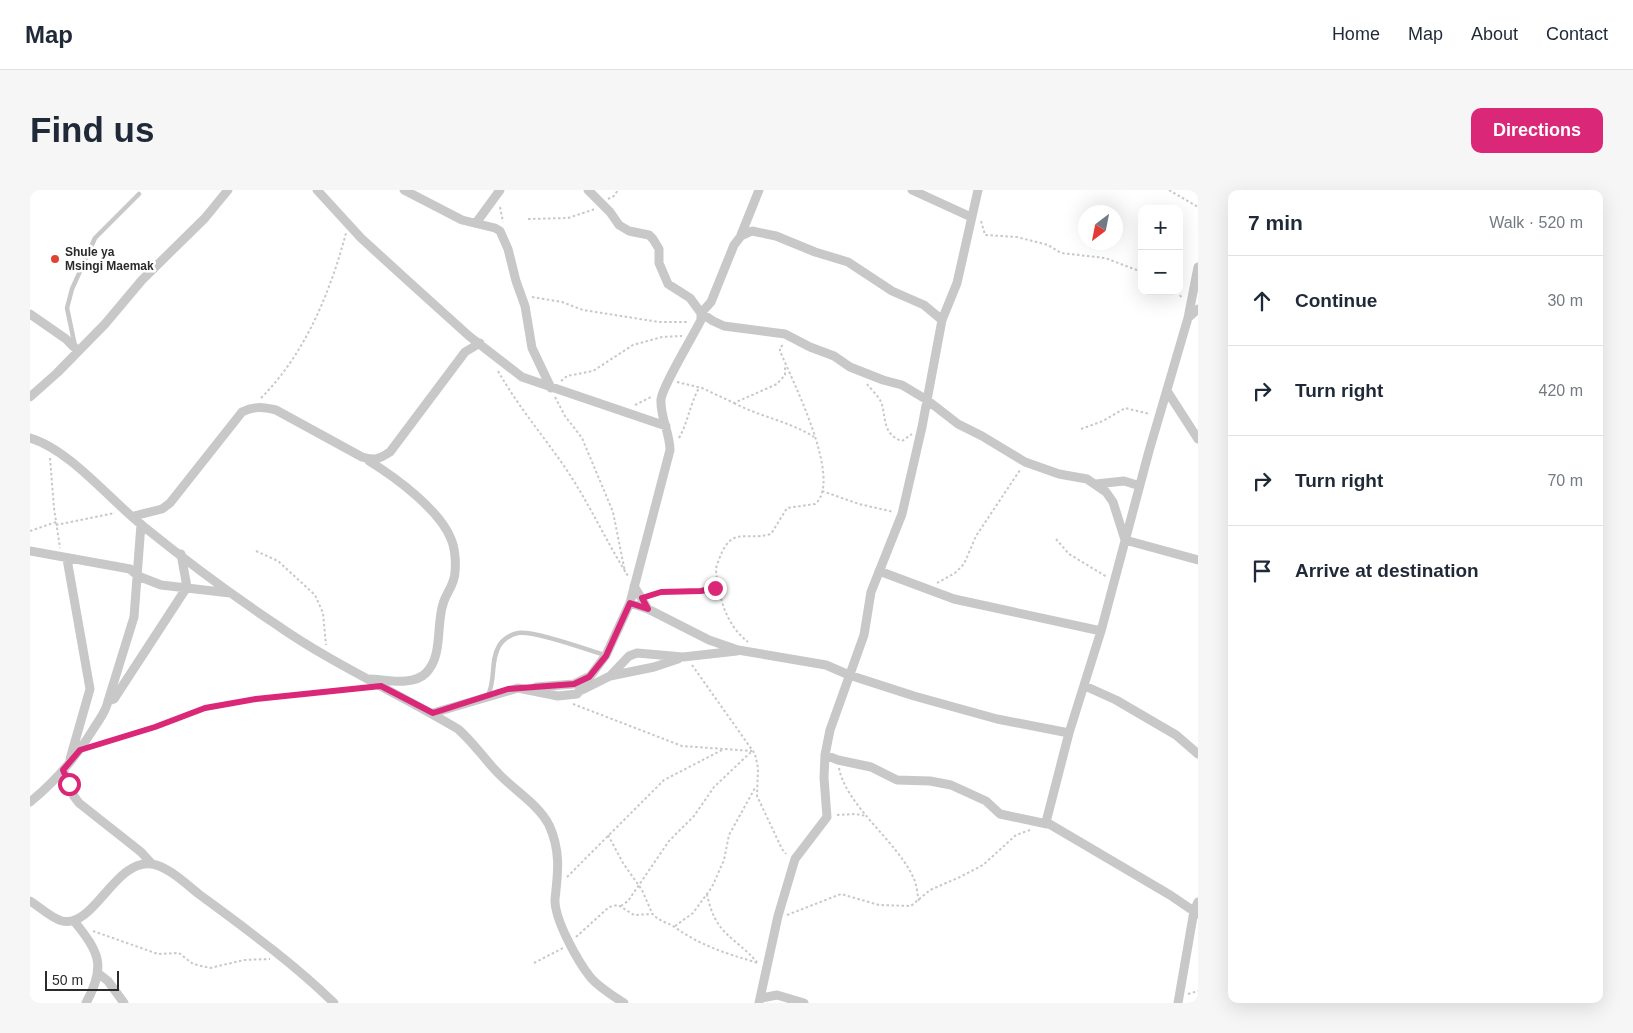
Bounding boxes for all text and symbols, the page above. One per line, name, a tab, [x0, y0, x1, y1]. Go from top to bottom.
text: Map	[25, 21, 73, 48]
text: Home	[1332, 24, 1380, 44]
text: Map	[1408, 24, 1443, 44]
text: About	[1471, 24, 1518, 44]
text: Contact	[1546, 24, 1608, 44]
button: Directions	[1471, 108, 1603, 153]
text: Find us	[30, 110, 154, 149]
north arrow	[1078, 205, 1123, 250]
map controls	[1138, 205, 1183, 295]
button: +	[1138, 205, 1183, 250]
text: 7 min	[1248, 211, 1303, 234]
text: Walk · 520 m	[1489, 214, 1583, 231]
place label: Shule ya Msingi Maemak	[65, 245, 154, 273]
button: −	[1138, 250, 1183, 295]
marker: Shule ya Msingi Maemak	[49, 253, 61, 265]
icon: ahead	[1248, 287, 1276, 315]
text: Continue	[1295, 290, 1377, 311]
text: 30 m	[1547, 292, 1583, 309]
icon: right	[1248, 377, 1276, 405]
text: Turn right	[1295, 380, 1383, 401]
text: 420 m	[1539, 382, 1583, 399]
icon: right	[1248, 467, 1276, 495]
text: Turn right	[1295, 470, 1383, 491]
text: 70 m	[1547, 472, 1583, 489]
icon: arrive	[1248, 557, 1276, 585]
text: Arrive at destination	[1295, 560, 1479, 581]
route end	[704, 577, 727, 600]
route start	[58, 773, 81, 796]
scale bar	[45, 968, 119, 991]
text: 50 m	[52, 972, 83, 988]

